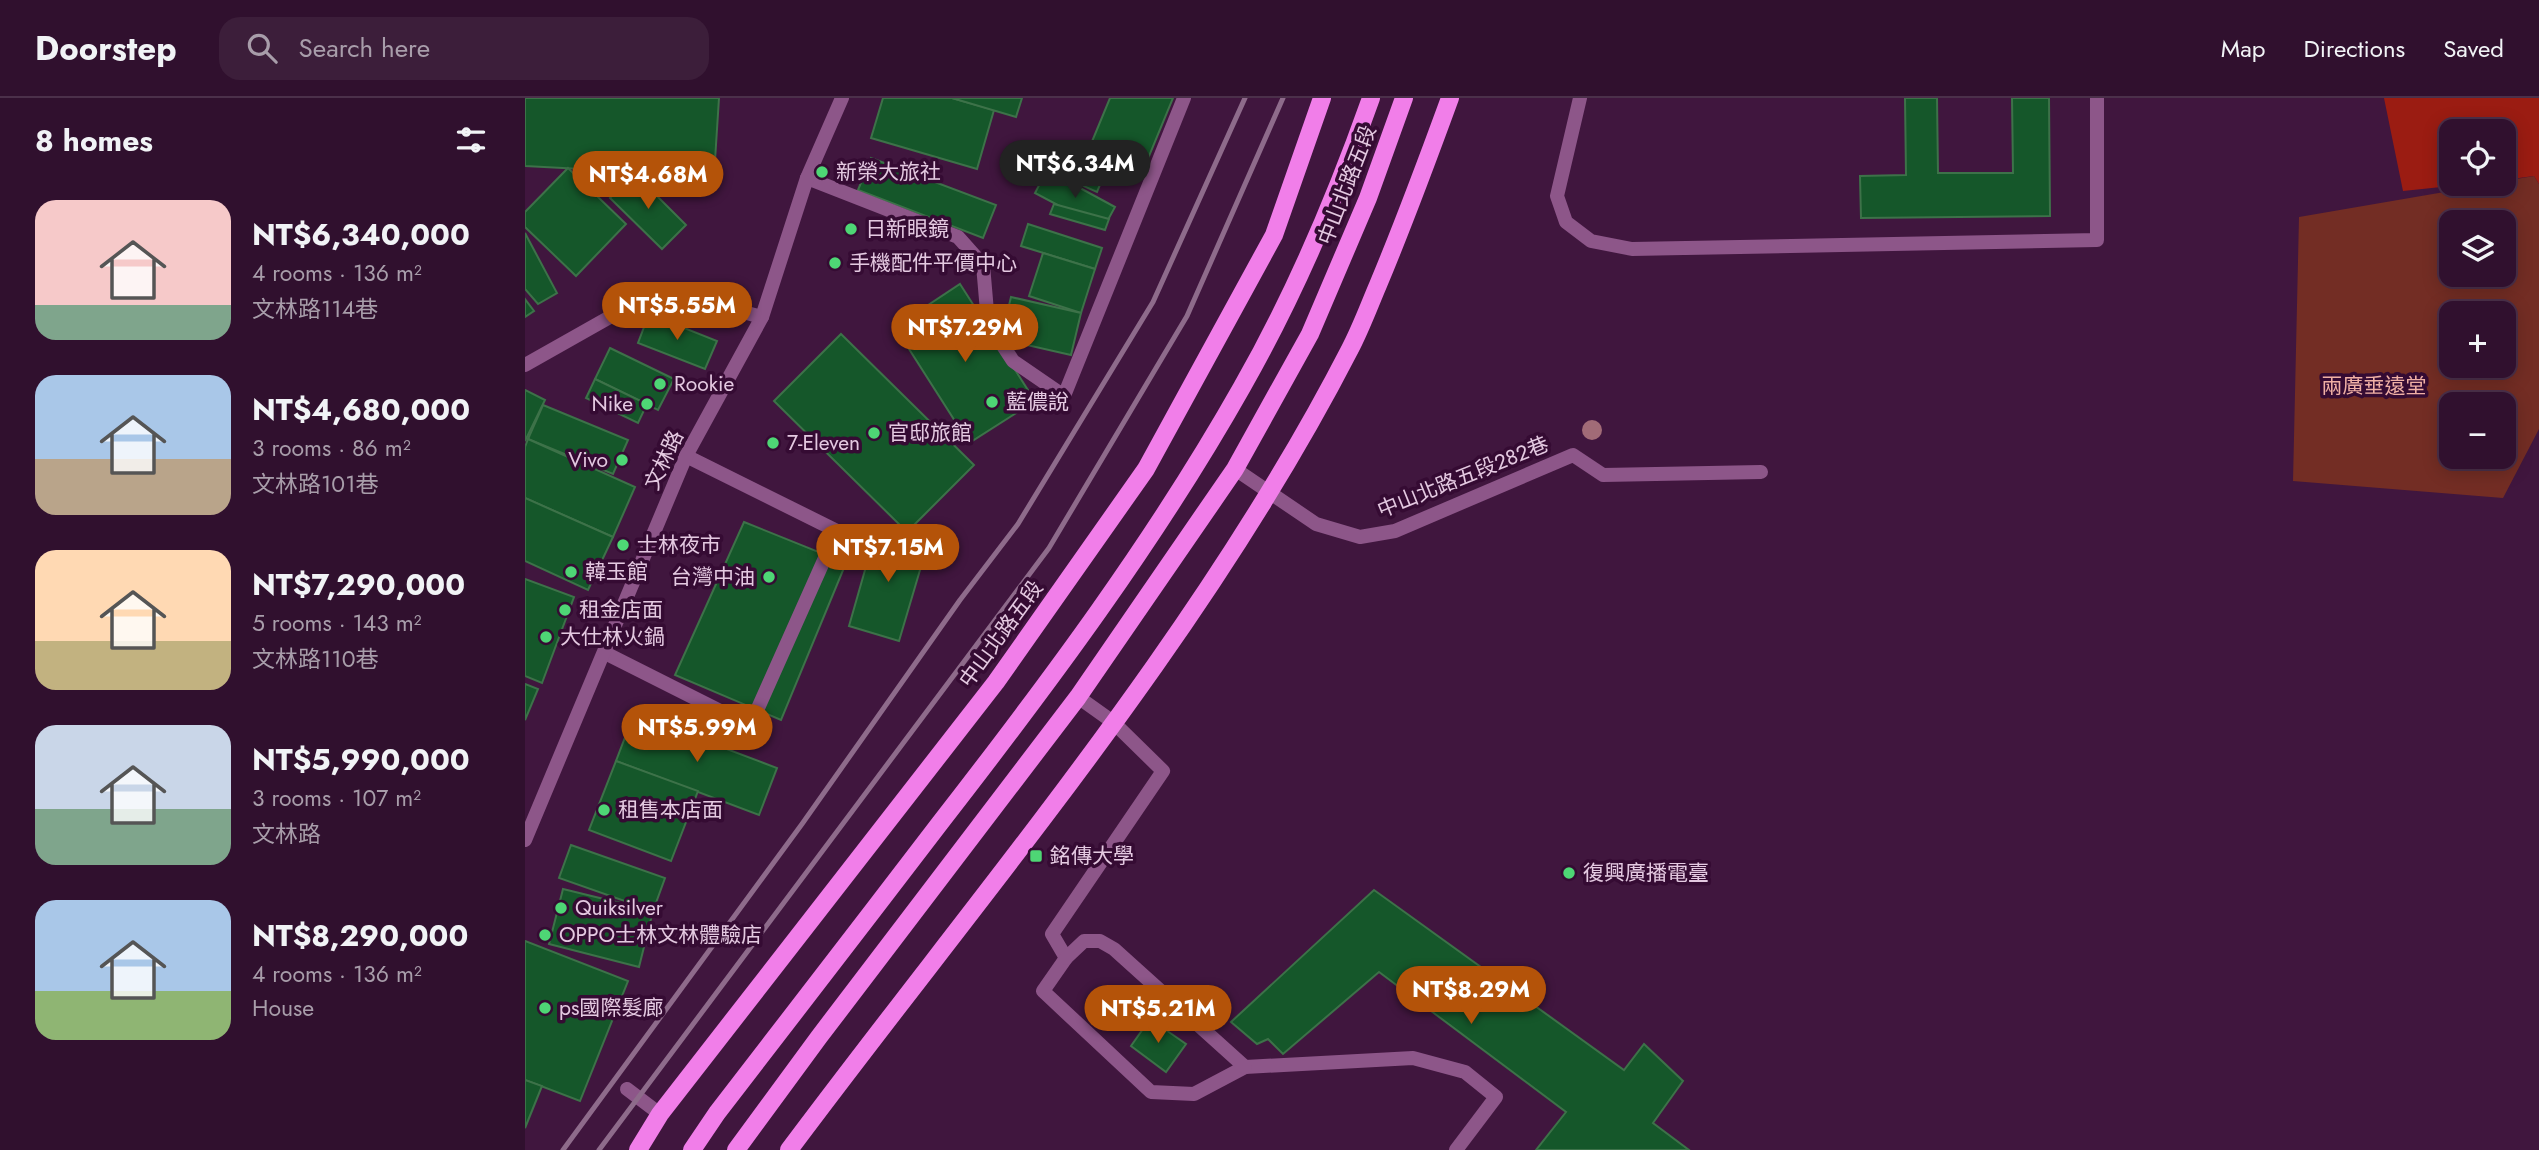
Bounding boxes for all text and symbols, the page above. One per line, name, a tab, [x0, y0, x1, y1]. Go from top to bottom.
search box	[219, 17, 709, 80]
text: Doorstep	[35, 25, 177, 72]
icon: search	[243, 29, 281, 67]
text: Search here	[299, 29, 430, 67]
text: Map	[2221, 31, 2266, 66]
text: Directions	[2304, 31, 2405, 66]
text: Saved	[2443, 31, 2504, 66]
text: 8 homes	[35, 119, 153, 162]
map controls	[2439, 119, 2516, 469]
button: locate	[2439, 119, 2516, 196]
icon: filters	[452, 121, 490, 159]
street label: 中山北路五段	[1310, 121, 1384, 249]
pin: NT$6.34M	[1003, 140, 1147, 200]
text: NT$6.34M	[1015, 146, 1135, 180]
pin: NT$4.68M	[576, 152, 720, 211]
text: NT$4.68M	[588, 157, 708, 191]
place label: 新榮大旅社	[836, 157, 941, 187]
marker: 新榮大旅社	[814, 164, 830, 180]
button: layers	[2439, 210, 2516, 287]
text: NT$6,340,000	[252, 213, 470, 256]
place label: 日新眼鏡	[865, 214, 949, 244]
marker: 日新眼鏡	[843, 221, 859, 237]
icon: home	[91, 228, 175, 312]
place label: 手機配件平價中心	[849, 248, 1017, 278]
marker: 手機配件平價中心	[827, 255, 843, 271]
text: 4 rooms · 136 m²	[252, 256, 422, 290]
pin: NT$5.55M	[605, 282, 749, 342]
text: NT$5.55M	[618, 288, 736, 322]
text: 文林路114巷	[252, 292, 378, 326]
button: +	[2439, 301, 2516, 378]
pin: NT$7.29M	[893, 304, 1037, 364]
text: NT$7.29M	[907, 310, 1023, 344]
place label: Rookie	[674, 369, 734, 399]
park label: 兩廣垂遠堂	[2322, 371, 2427, 401]
marker: Rookie	[652, 376, 668, 392]
place label: 藍儂說	[1006, 387, 1069, 417]
text: NT$4,680,000	[252, 388, 470, 431]
place label: Nike	[592, 389, 633, 419]
button: −	[2439, 392, 2516, 469]
marker: 藍儂說	[984, 394, 1000, 410]
marker: Nike	[639, 396, 655, 412]
icon: home	[91, 403, 175, 487]
place label: 官邸旅館	[888, 418, 972, 448]
street label: 文林路	[637, 425, 691, 495]
marker: 官邸旅館	[866, 425, 882, 441]
place label: 7-Eleven	[787, 428, 860, 458]
street label: 中山北路五段282巷	[1373, 429, 1553, 525]
text: 3 rooms · 86 m²	[252, 431, 411, 465]
marker: 7-Eleven	[765, 435, 781, 451]
place label: Vivo	[568, 445, 608, 475]
marker: Vivo	[614, 452, 630, 468]
text: 文林路101巷	[252, 467, 379, 501]
pin: NT$7.15M	[816, 524, 960, 584]
place label: 士林夜市	[637, 530, 721, 560]
text: NT$7.15M	[832, 530, 944, 564]
marker: 士林夜市	[615, 537, 631, 553]
place label: 韓玉館	[585, 557, 648, 587]
place label: 台灣中油	[671, 562, 755, 592]
text: NT$7,290,000	[252, 563, 465, 606]
marker: 韓玉館	[563, 564, 579, 580]
marker: 台灣中油	[761, 569, 777, 585]
street label: 中山北路五段	[952, 574, 1050, 694]
icon: home	[91, 578, 175, 662]
place label: 租金店面	[579, 595, 663, 625]
marker: 租金店面	[557, 602, 573, 618]
text: 5 rooms · 143 m²	[252, 606, 422, 640]
place label: 大仕林火鍋	[560, 622, 665, 652]
marker: 大仕林火鍋	[538, 629, 554, 645]
text: 文林路110巷	[252, 642, 379, 676]
pin: NT$5.99M	[625, 704, 769, 764]
text: NT$5.99M	[638, 710, 756, 744]
text: NT$5,990,000	[252, 738, 470, 781]
icon: home	[91, 753, 175, 837]
text: 3 rooms · 107 m²	[252, 781, 421, 815]
place label: 租售本店面	[618, 795, 723, 825]
marker: 租售本店面	[596, 802, 612, 818]
text: 文林路	[252, 817, 321, 851]
place label: 銘傳大學	[1050, 841, 1134, 871]
marker: 銘傳大學	[1028, 848, 1044, 864]
place label: 復興廣播電臺	[1583, 858, 1709, 888]
marker: 復興廣播電臺	[1561, 865, 1577, 881]
place label: Quiksilver	[575, 893, 664, 923]
marker: Quiksilver	[553, 900, 569, 916]
text: NT$8,290,000	[252, 914, 468, 957]
place label: OPPO士林文林體驗店	[559, 920, 762, 950]
marker: OPPO士林文林體驗店	[537, 927, 553, 943]
icon: home	[91, 928, 175, 1012]
text: 4 rooms · 136 m²	[252, 957, 422, 991]
pin: NT$8.29M	[1399, 967, 1543, 1026]
text: NT$8.29M	[1412, 972, 1530, 1006]
pin: NT$5.21M	[1086, 986, 1230, 1045]
text: House	[252, 991, 314, 1025]
text: NT$5.21M	[1100, 991, 1216, 1025]
place label: ps國際髮廊	[559, 993, 663, 1023]
marker: ps國際髮廊	[537, 1000, 553, 1016]

